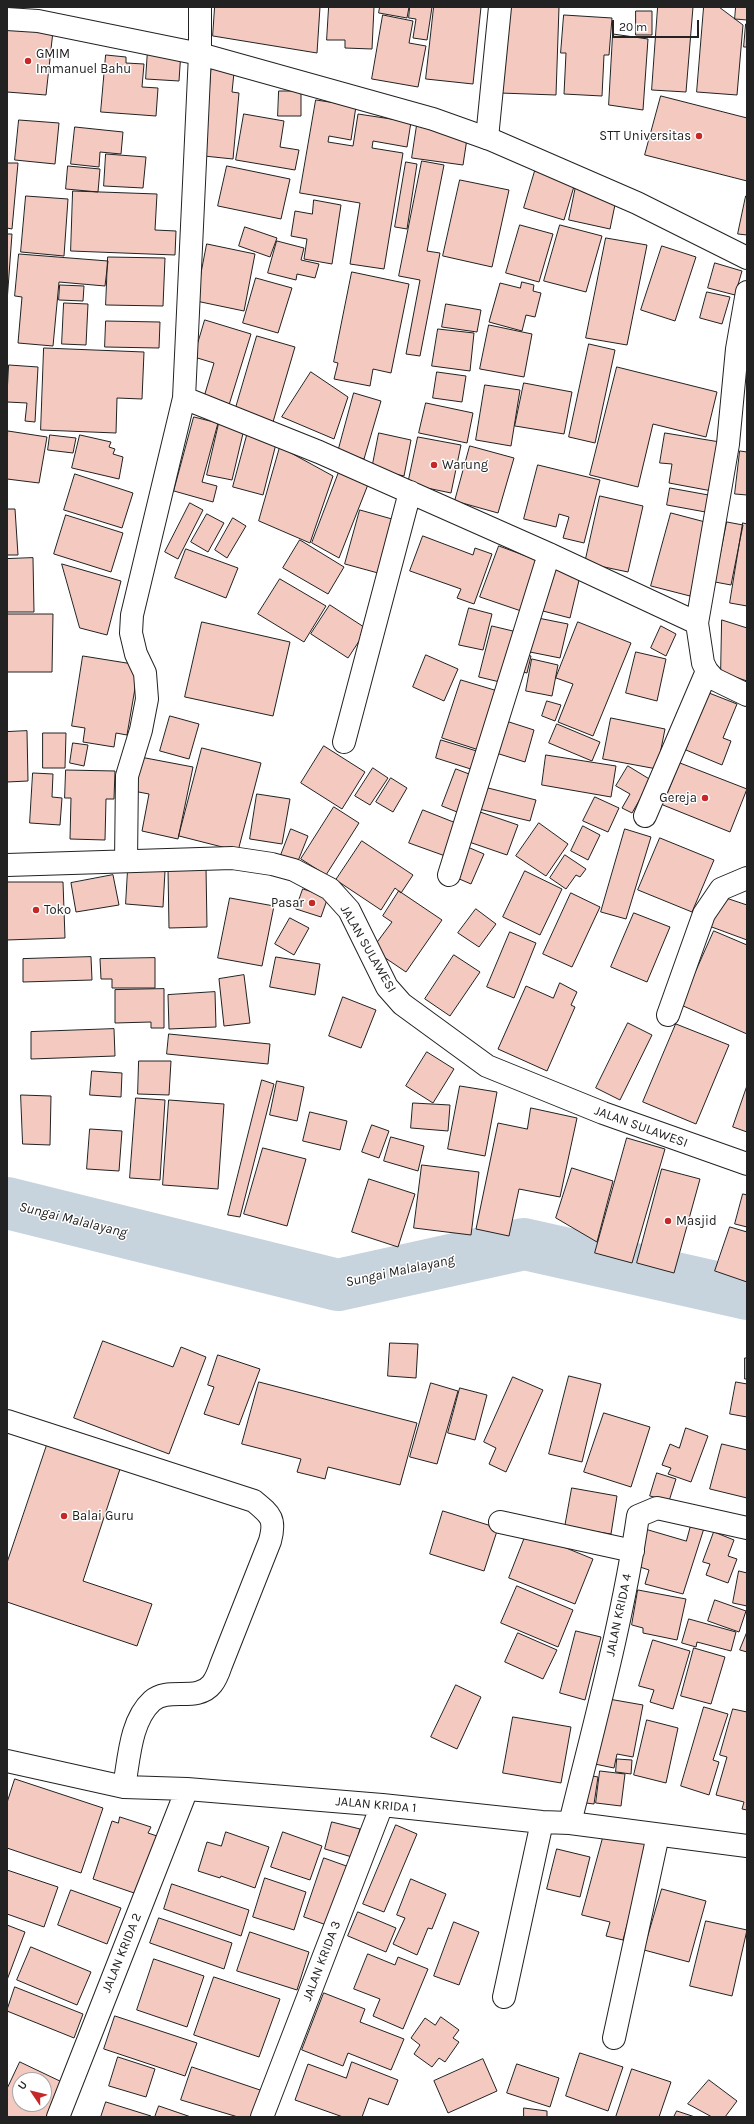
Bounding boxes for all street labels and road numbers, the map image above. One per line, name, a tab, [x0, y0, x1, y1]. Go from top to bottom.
street label: JALAN SULAWESI	[337, 903, 399, 995]
street label: JALAN SULAWESI	[592, 1103, 690, 1151]
street label: JALAN KRIDA 4	[603, 1572, 635, 1658]
street label: JALAN KRIDA 1	[335, 1794, 417, 1816]
street label: JALAN KRIDA 2	[99, 1911, 145, 1995]
street label: JALAN KRIDA 3	[300, 1919, 344, 2003]

